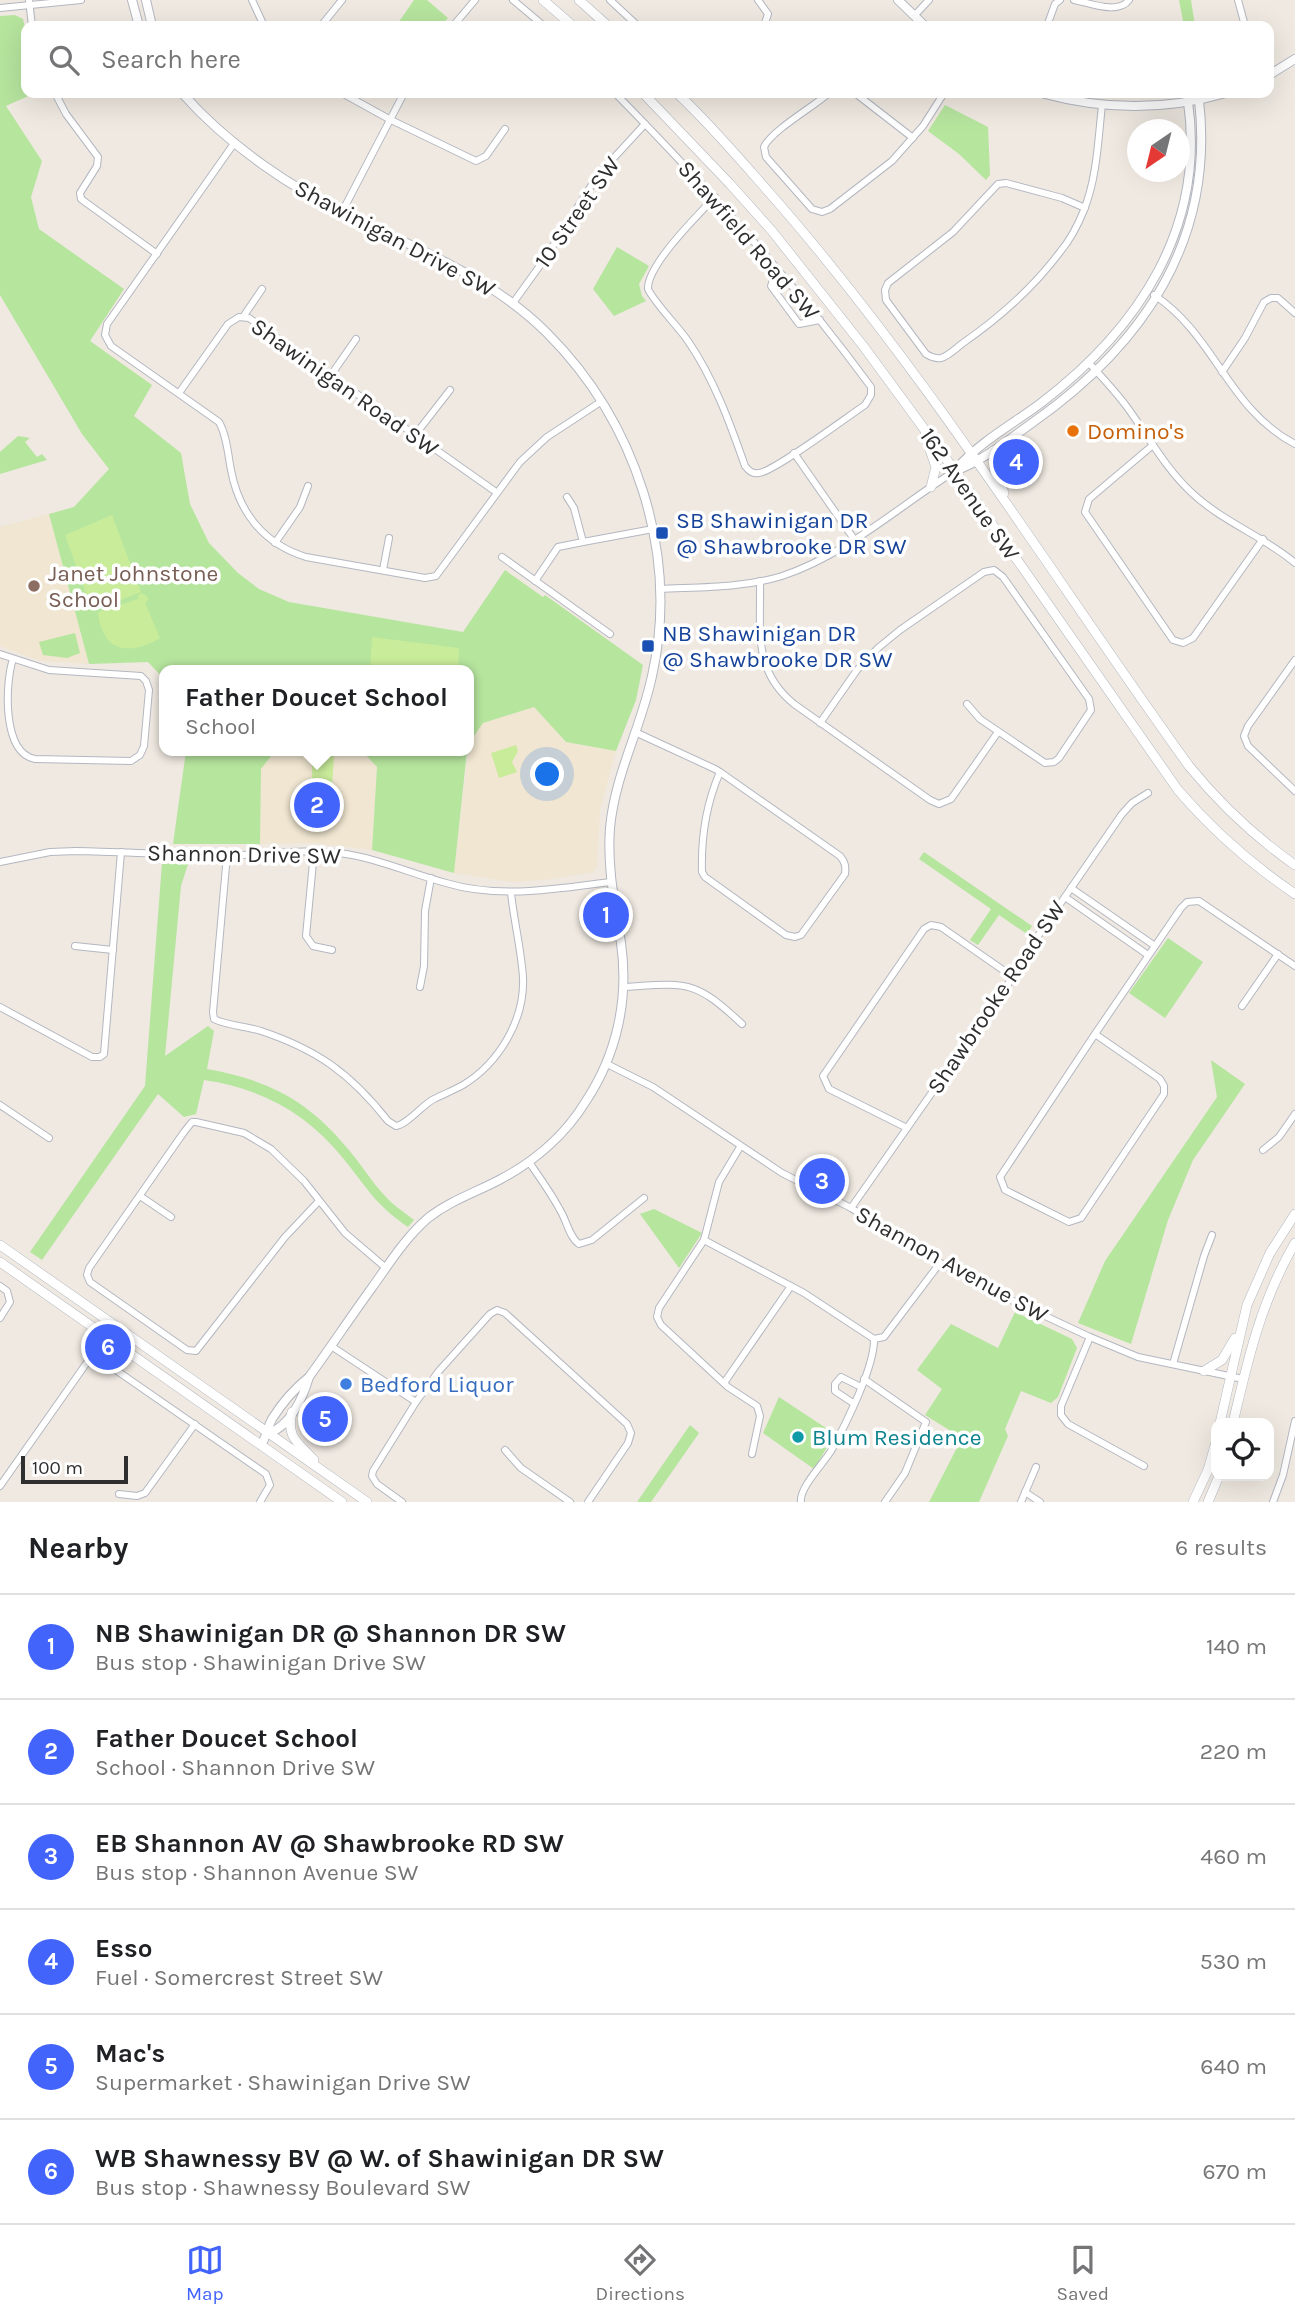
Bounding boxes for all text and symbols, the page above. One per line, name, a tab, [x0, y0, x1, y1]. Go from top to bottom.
search box	[21, 21, 1274, 98]
icon: search	[45, 41, 83, 79]
text: Search here	[101, 44, 241, 75]
north arrow	[1127, 119, 1190, 182]
street label: 10 Street SW	[529, 151, 626, 273]
street label: Shawfield Road SW	[672, 155, 825, 326]
street label: Shawinigan Drive SW	[290, 174, 500, 303]
street label: Shawinigan Road SW	[246, 313, 444, 463]
place label: Domino's	[1087, 418, 1185, 445]
street label: 162 Avenue SW	[914, 423, 1025, 566]
marker: Domino's	[1065, 423, 1081, 439]
pin: 4	[993, 436, 1039, 488]
place label: SB Shawinigan DR @ Shawbrooke DR SW	[676, 507, 907, 560]
marker: SB Shawinigan DR @ Shawbrooke DR SW	[654, 525, 670, 541]
place label: Janet Johnstone School	[48, 560, 218, 613]
marker: Janet Johnstone School	[26, 578, 42, 594]
place label: NB Shawinigan DR @ Shawbrooke DR SW	[662, 620, 893, 673]
marker: NB Shawinigan DR @ Shawbrooke DR SW	[640, 638, 656, 654]
popup	[159, 665, 474, 756]
text: Father Doucet School	[185, 682, 448, 713]
text: School	[185, 713, 256, 740]
your location	[530, 757, 564, 791]
pin: 2	[294, 779, 340, 831]
street label: Shannon Drive SW	[147, 839, 342, 870]
pin: 1	[583, 889, 629, 941]
street label: Shawbrooke Road SW	[922, 895, 1071, 1099]
pin: 3	[799, 1155, 845, 1207]
street label: Shannon Avenue SW	[851, 1200, 1053, 1329]
pin: 6	[85, 1321, 131, 1373]
place label: Bedford Liquor	[360, 1371, 514, 1398]
marker: Bedford Liquor	[338, 1376, 354, 1392]
pin: 5	[302, 1393, 348, 1445]
map controls	[1211, 1418, 1274, 1481]
button: locate	[1211, 1418, 1274, 1481]
place label: Blum Residence	[812, 1424, 981, 1451]
marker: Blum Residence	[790, 1429, 806, 1445]
scale bar	[21, 1453, 128, 1485]
text: 100 m	[32, 1457, 83, 1479]
text: Nearby	[28, 1530, 128, 1566]
text: 6 results	[1175, 1534, 1267, 1561]
text: NB Shawinigan DR @ Shannon DR SW	[95, 1618, 566, 1649]
text: 1	[47, 1633, 55, 1660]
text: 140 m	[1206, 1633, 1267, 1660]
text: Bus stop · Shawinigan Drive SW	[95, 1649, 426, 1676]
text: Father Doucet School	[95, 1723, 358, 1754]
text: 2	[44, 1738, 58, 1765]
text: 220 m	[1200, 1738, 1267, 1765]
text: School · Shannon Drive SW	[95, 1754, 375, 1781]
text: EB Shannon AV @ Shawbrooke RD SW	[95, 1828, 564, 1859]
text: 3	[44, 1843, 58, 1870]
text: 460 m	[1200, 1843, 1267, 1870]
text: Bus stop · Shannon Avenue SW	[95, 1859, 418, 1886]
text: Esso	[95, 1933, 152, 1964]
text: 4	[44, 1948, 58, 1975]
text: 530 m	[1200, 1948, 1267, 1975]
text: Fuel · Somercrest Street SW	[95, 1964, 383, 1991]
text: Mac's	[95, 2038, 165, 2069]
text: 5	[44, 2053, 58, 2080]
text: 640 m	[1200, 2053, 1267, 2080]
text: Supermarket · Shawinigan Drive SW	[95, 2069, 471, 2096]
text: WB Shawnessy BV @ W. of Shawinigan DR SW	[95, 2143, 664, 2174]
text: 6	[44, 2158, 58, 2185]
text: 670 m	[1202, 2158, 1267, 2185]
text: Bus stop · Shawnessy Boulevard SW	[95, 2174, 470, 2201]
tab: Map	[186, 2241, 224, 2305]
tab: Directions	[596, 2241, 685, 2305]
tab: Saved	[1057, 2241, 1109, 2305]

